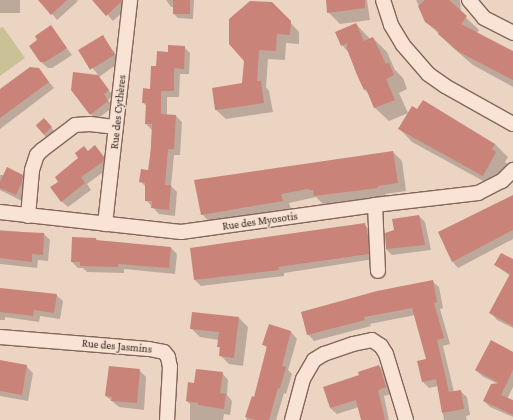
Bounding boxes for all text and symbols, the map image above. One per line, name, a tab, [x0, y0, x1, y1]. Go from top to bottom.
street label: Rue des Cythères	[108, 74, 128, 150]
street label: Rue des Myosotis	[222, 209, 298, 233]
street label: Rue des Jasmins	[81, 336, 153, 356]

